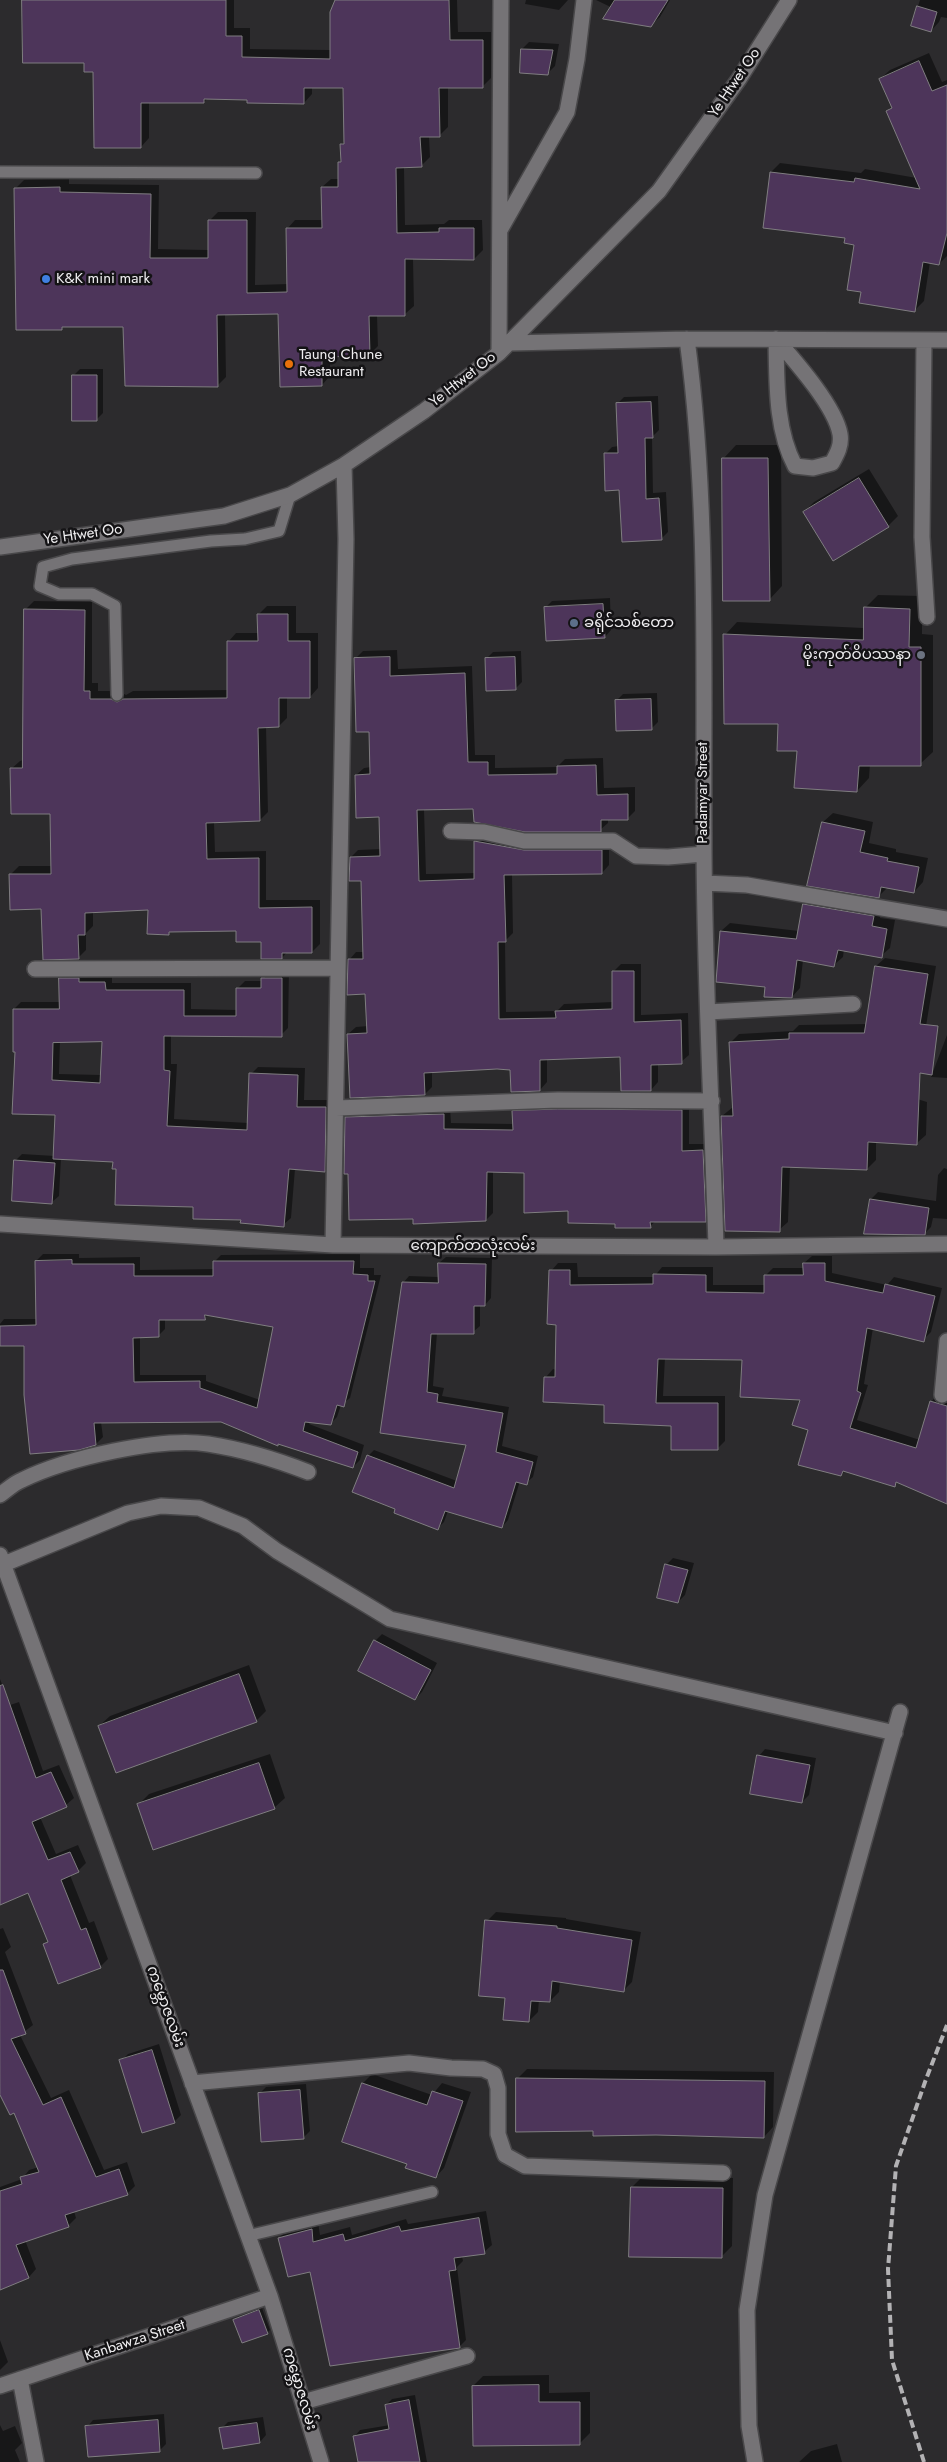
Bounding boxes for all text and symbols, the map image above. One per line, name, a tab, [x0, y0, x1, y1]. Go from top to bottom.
street label: Ye Htwet Oo	[705, 45, 765, 121]
place label: K&K mini mark	[56, 270, 150, 288]
marker: K&K mini mark	[40, 273, 52, 285]
place label: Taung Chune Restaurant	[299, 346, 382, 381]
street label: Ye Htwet Oo	[426, 348, 500, 412]
marker: Taung Chune Restaurant	[283, 358, 295, 370]
street label: Ye Htwet Oo	[42, 521, 124, 549]
place label: ခရိုင်သစ်တော	[584, 614, 674, 632]
marker: ခရိုင်သစ်တော	[568, 617, 580, 629]
place label: မိုးကုတ်ဝိပဿနာ	[803, 646, 911, 664]
marker: မိုးကုတ်ဝိပဿနာ	[915, 649, 927, 661]
street label: Padamyar Street	[694, 742, 712, 844]
street label: ကျောက်တလုံးလမ်း	[411, 1237, 535, 1255]
street label: ကမ္ဘောဇလမ်း	[142, 1964, 188, 2050]
street label: Kanbawza Street	[83, 2316, 187, 2366]
street label: ကမ္ဘောဇလမ်း	[278, 2345, 320, 2433]

